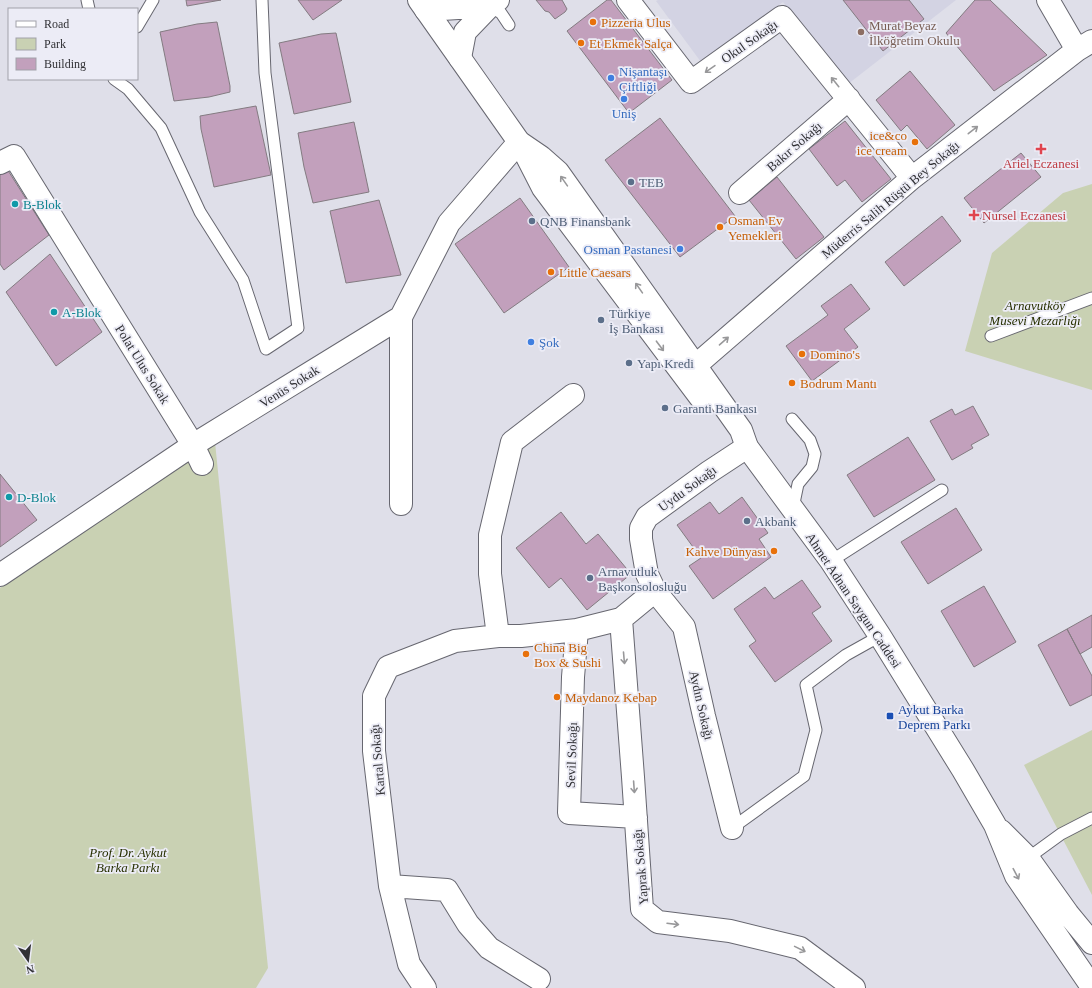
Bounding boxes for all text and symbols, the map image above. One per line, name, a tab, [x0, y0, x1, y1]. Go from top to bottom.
legend	[8, 8, 138, 80]
place label: Pizzeria Ulus	[601, 15, 671, 30]
street label: Okul Sokağı	[718, 16, 781, 66]
text: Road	[44, 17, 69, 31]
marker: Pizzeria Ulus	[588, 17, 598, 27]
place label: Murat Beyaz İlköğretim Okulu	[869, 18, 960, 48]
marker: Murat Beyaz İlköğretim Okulu	[856, 27, 866, 37]
place label: Et Ekmek Salça	[589, 36, 672, 51]
text: Park	[44, 37, 66, 51]
marker: Et Ekmek Salça	[576, 38, 586, 48]
text: Building	[44, 57, 86, 71]
place label: Nişantaşı Çiftliği	[619, 64, 668, 94]
one-way arrow	[705, 65, 716, 73]
marker: Nişantaşı Çiftliği	[606, 73, 616, 83]
one-way arrow	[831, 77, 840, 87]
marker: Uniş	[619, 94, 629, 104]
place label: Uniş	[612, 106, 636, 121]
street label: Bakır Sokağı	[764, 118, 825, 174]
one-way arrow	[968, 126, 979, 135]
place label: ice&co ice cream	[857, 128, 907, 158]
street label: Müderris Salih Rüştü Bey Sokağı	[819, 137, 962, 261]
marker: ice&co ice cream	[910, 137, 920, 147]
marker: Ariel Eczanesi	[1036, 144, 1046, 154]
place label: Ariel Eczanesi	[1003, 156, 1079, 171]
place label: TEB	[639, 175, 664, 190]
one-way arrow	[560, 176, 568, 187]
marker: TEB	[626, 177, 636, 187]
place label: B-Blok	[23, 197, 62, 212]
marker: B-Blok	[10, 199, 20, 209]
place label: Nursel Eczanesi	[982, 208, 1066, 223]
marker: Nursel Eczanesi	[969, 210, 979, 220]
place label: Osman Ev Yemekleri	[728, 213, 783, 243]
place label: QNB Finansbank	[540, 214, 631, 229]
marker: QNB Finansbank	[527, 216, 537, 226]
marker: Osman Ev Yemekleri	[715, 222, 725, 232]
place label: Osman Pastanesi	[584, 242, 672, 257]
marker: Osman Pastanesi	[675, 244, 685, 254]
place label: Little Caesars	[559, 265, 631, 280]
marker: Little Caesars	[546, 267, 556, 277]
one-way arrow	[635, 282, 643, 293]
park label: Arnavutköy Musevi Mezarlığı	[988, 298, 1081, 328]
place label: A-Blok	[62, 305, 102, 320]
place label: Türkiye İş Bankası	[609, 306, 664, 336]
marker: A-Blok	[49, 307, 59, 317]
marker: Türkiye İş Bankası	[596, 315, 606, 325]
street label: Polat Ulus Sokak	[112, 322, 173, 407]
place label: Şok	[539, 335, 560, 350]
one-way arrow	[719, 336, 730, 345]
marker: Şok	[526, 337, 536, 347]
one-way arrow	[656, 340, 665, 351]
place label: Domino's	[810, 347, 860, 362]
marker: Domino's	[797, 349, 807, 359]
place label: Yapı Kredi	[637, 356, 694, 371]
marker: Yapı Kredi	[624, 358, 634, 368]
street label: Venüs Sokak	[257, 362, 322, 411]
place label: Bodrum Mantı	[800, 376, 877, 391]
marker: Bodrum Mantı	[787, 378, 797, 388]
place label: Garanti Bankası	[673, 401, 758, 416]
marker: Garanti Bankası	[660, 403, 670, 413]
street label: Uydu Sokağı	[655, 462, 720, 515]
place label: D-Blok	[17, 490, 57, 505]
marker: D-Blok	[4, 492, 14, 502]
place label: Akbank	[755, 514, 797, 529]
marker: Akbank	[742, 516, 752, 526]
street label: Ahmet Adnan Saygun Caddesi	[803, 530, 905, 671]
place label: Kahve Dünyası	[685, 544, 766, 559]
marker: Kahve Dünyası	[769, 546, 779, 556]
place label: Arnavutluk Başkonsolosluğu	[598, 564, 687, 594]
marker: Arnavutluk Başkonsolosluğu	[585, 573, 595, 583]
place label: China Big Box & Sushi	[534, 640, 602, 670]
marker: China Big Box & Sushi	[521, 649, 531, 659]
one-way arrow	[621, 651, 628, 664]
street label: Aydın Sokağı	[686, 669, 717, 742]
place label: Maydanoz Kebap	[565, 690, 657, 705]
marker: Maydanoz Kebap	[552, 692, 562, 702]
place label: Aykut Barka Deprem Parkı	[898, 702, 971, 732]
marker: Aykut Barka Deprem Parkı	[885, 711, 895, 721]
street label: Sevil Sokağı	[563, 721, 580, 788]
street label: Kartal Sokağı	[367, 723, 388, 796]
one-way arrow	[631, 780, 638, 793]
street label: Yaprak Sokağı	[630, 828, 651, 906]
park label: Prof. Dr. Aykut Barka Parkı	[88, 845, 167, 875]
one-way arrow	[1012, 867, 1020, 879]
one-way arrow	[666, 920, 679, 928]
north arrow	[8, 940, 48, 980]
one-way arrow	[794, 946, 806, 953]
text: N	[25, 963, 36, 976]

